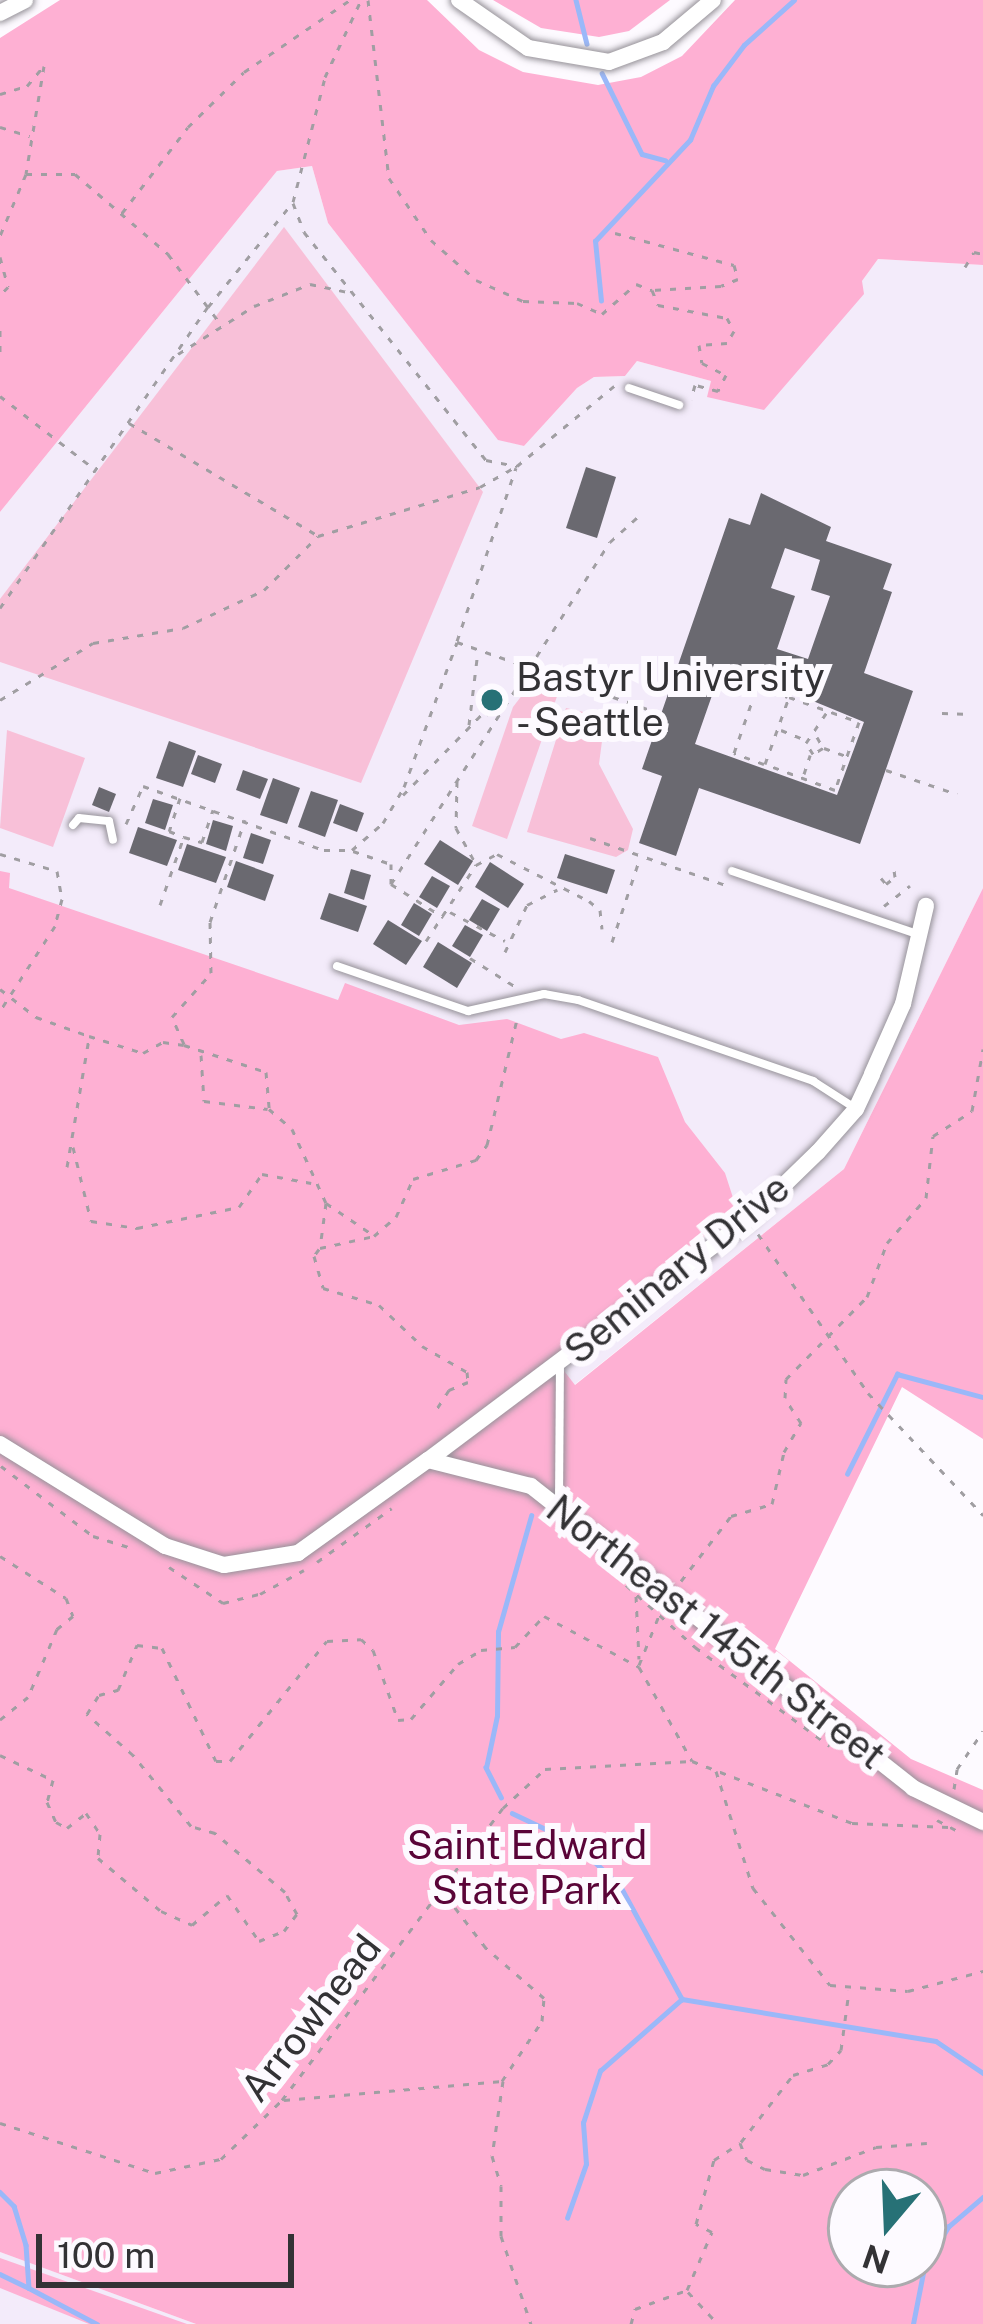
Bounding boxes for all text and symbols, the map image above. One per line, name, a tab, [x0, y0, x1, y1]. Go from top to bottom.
place label: Bastyr University - Seattle	[516, 655, 825, 746]
marker: Bastyr University - Seattle	[479, 687, 505, 713]
street label: Seminary Drive	[555, 1164, 799, 1374]
street label: Northeast 145th Street	[537, 1485, 895, 1779]
park label: Saint Edward State Park	[407, 1823, 647, 1914]
street label: Arrowhead	[231, 1925, 391, 2111]
north arrow	[827, 2168, 947, 2288]
scale bar	[42, 2210, 300, 2284]
text: 100 m	[57, 2234, 155, 2276]
text: N	[858, 2237, 895, 2281]

